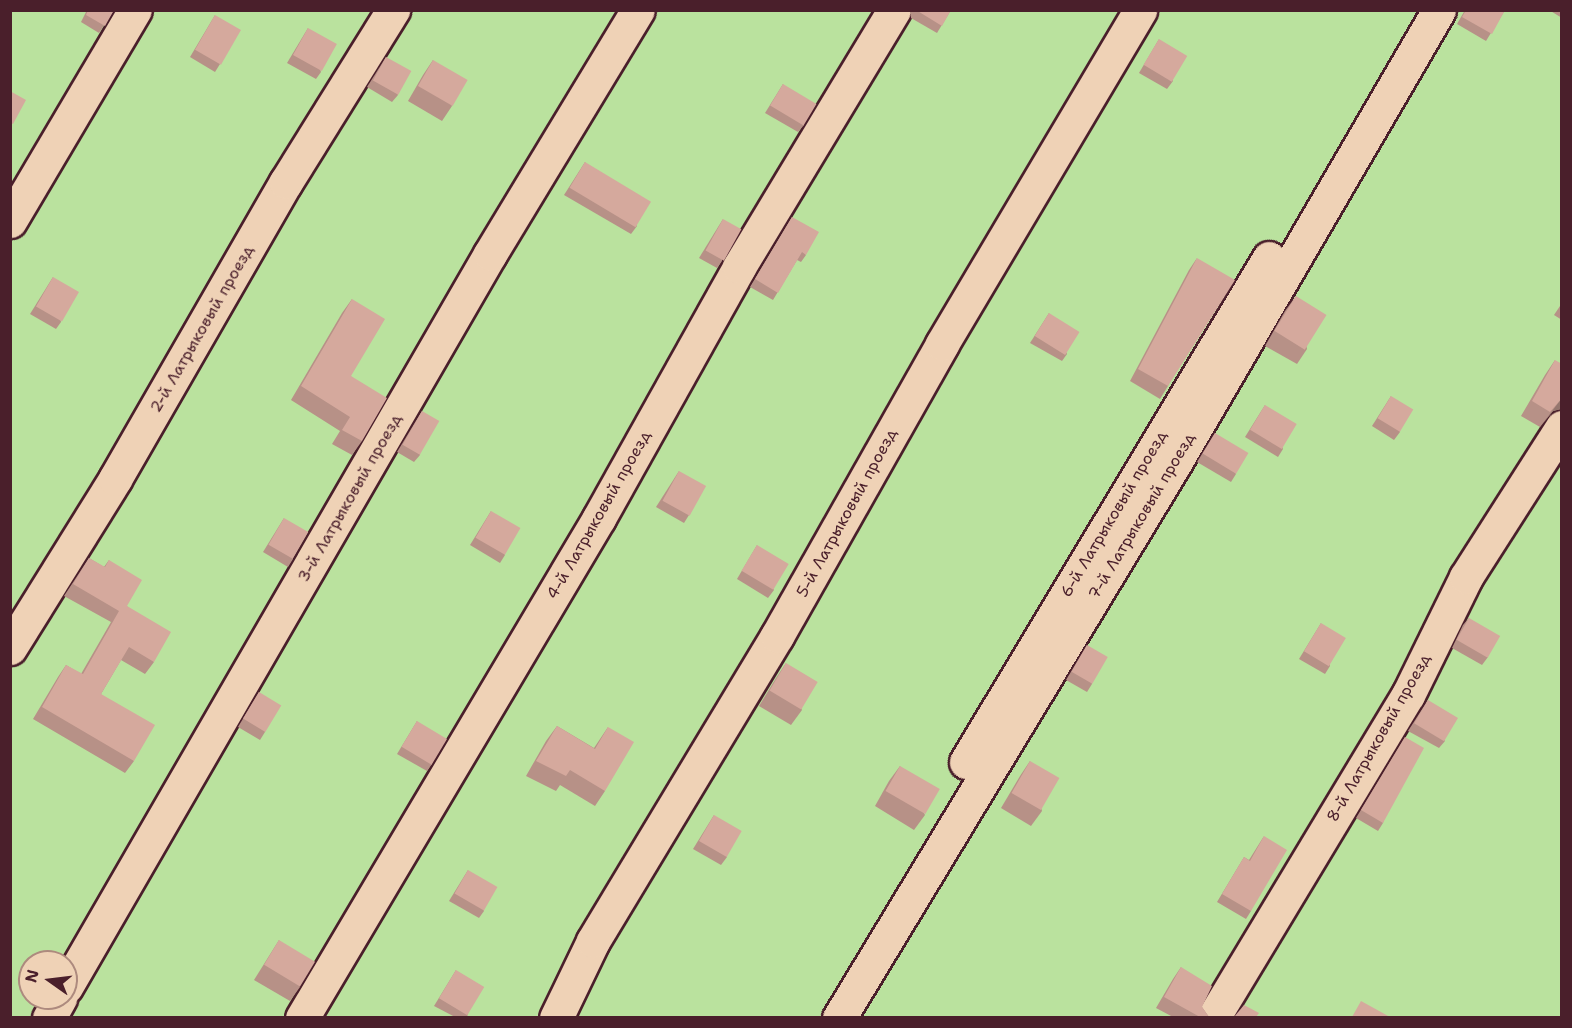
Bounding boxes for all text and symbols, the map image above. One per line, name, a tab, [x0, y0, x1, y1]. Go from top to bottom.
street label: 2-й Латрыковый проезд	[146, 242, 258, 416]
street label: 3-й Латрыковый проезд	[294, 411, 406, 585]
street label: 5-й Латрыковый проезд	[793, 425, 901, 601]
street label: 4-й Латрыковый проезд	[543, 427, 655, 603]
street label: 6-й Латрыковый проезд	[1057, 427, 1171, 601]
street label: 7-й Латрыковый проезд	[1085, 429, 1199, 603]
street label: 8-й Латрыковый проезд	[1323, 651, 1435, 825]
north arrow	[18, 950, 78, 1010]
text: N	[20, 967, 44, 985]

